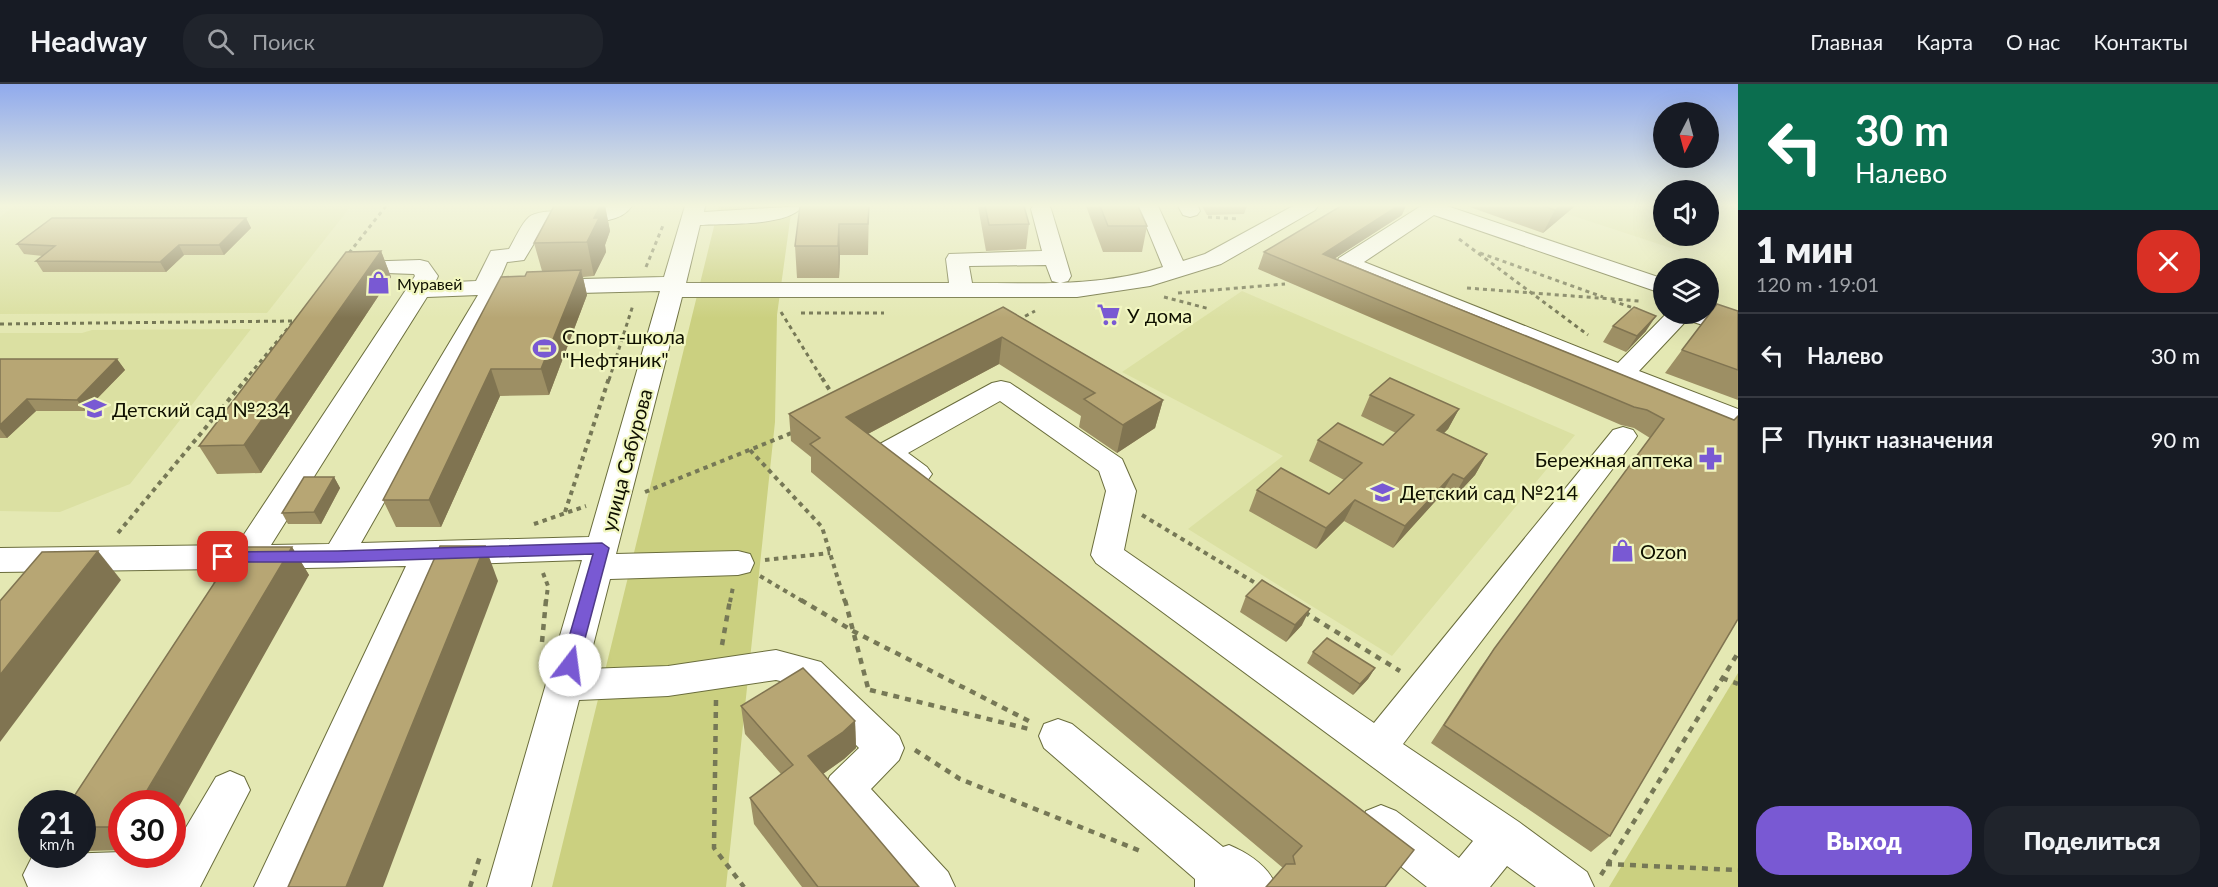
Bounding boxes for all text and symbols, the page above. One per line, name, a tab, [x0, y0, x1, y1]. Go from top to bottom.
search box	[183, 14, 603, 68]
text: Headway	[30, 24, 147, 58]
icon: search	[204, 25, 237, 58]
text: Поиск	[252, 28, 315, 55]
text: Главная	[1810, 29, 1883, 54]
text: Карта	[1916, 29, 1973, 54]
text: О нас	[2006, 29, 2060, 54]
text: Контакты	[2093, 29, 2188, 54]
north arrow	[1653, 102, 1719, 168]
map controls	[1653, 102, 1719, 324]
text: 30 m	[1855, 105, 1949, 155]
icon: left	[1756, 108, 1834, 186]
text: Налево	[1855, 156, 1947, 189]
button: sound	[1653, 180, 1719, 246]
text: 1 мин	[1756, 227, 1853, 271]
button: close	[2137, 230, 2200, 293]
button: layers	[1653, 258, 1719, 324]
shop icon: Муравей	[366, 270, 392, 296]
text: 120 m · 19:01	[1756, 272, 1879, 296]
place label: Муравей	[397, 274, 462, 293]
supermarket icon: У дома	[1096, 302, 1122, 328]
place label: У дома	[1127, 303, 1192, 327]
place label: Спорт-школа "Нефтяник"	[562, 324, 685, 371]
sports icon: Спорт-школа "Нефтяник"	[531, 335, 557, 361]
icon: left	[1756, 339, 1789, 372]
text: Налево	[1807, 342, 1883, 369]
text: 30 m	[2151, 342, 2200, 369]
street label: улица Сабурова	[595, 386, 657, 534]
school or university icon: Детский сад №234	[81, 396, 107, 422]
place label: Детский сад №234	[112, 397, 291, 421]
icon: arrive	[1756, 423, 1789, 456]
text: Пункт назначения	[1807, 426, 1993, 453]
text: 90 m	[2151, 426, 2200, 453]
pharmacy icon: Бережная аптека	[1698, 446, 1724, 472]
place label: Бережная аптека	[1535, 447, 1693, 471]
school or university icon: Детский сад №214	[1369, 479, 1395, 505]
place label: Детский сад №214	[1400, 480, 1579, 504]
pin	[197, 531, 248, 582]
shop icon: Ozon	[1609, 538, 1635, 564]
place label: Ozon	[1640, 539, 1687, 563]
icon: arrive	[206, 540, 239, 573]
position arrow	[538, 633, 602, 697]
speed limit sign: 30	[108, 790, 186, 868]
text: 21	[40, 804, 74, 840]
button: Выход	[1756, 806, 1972, 875]
button: Поделиться	[1984, 806, 2200, 875]
text: km/h	[39, 835, 75, 853]

